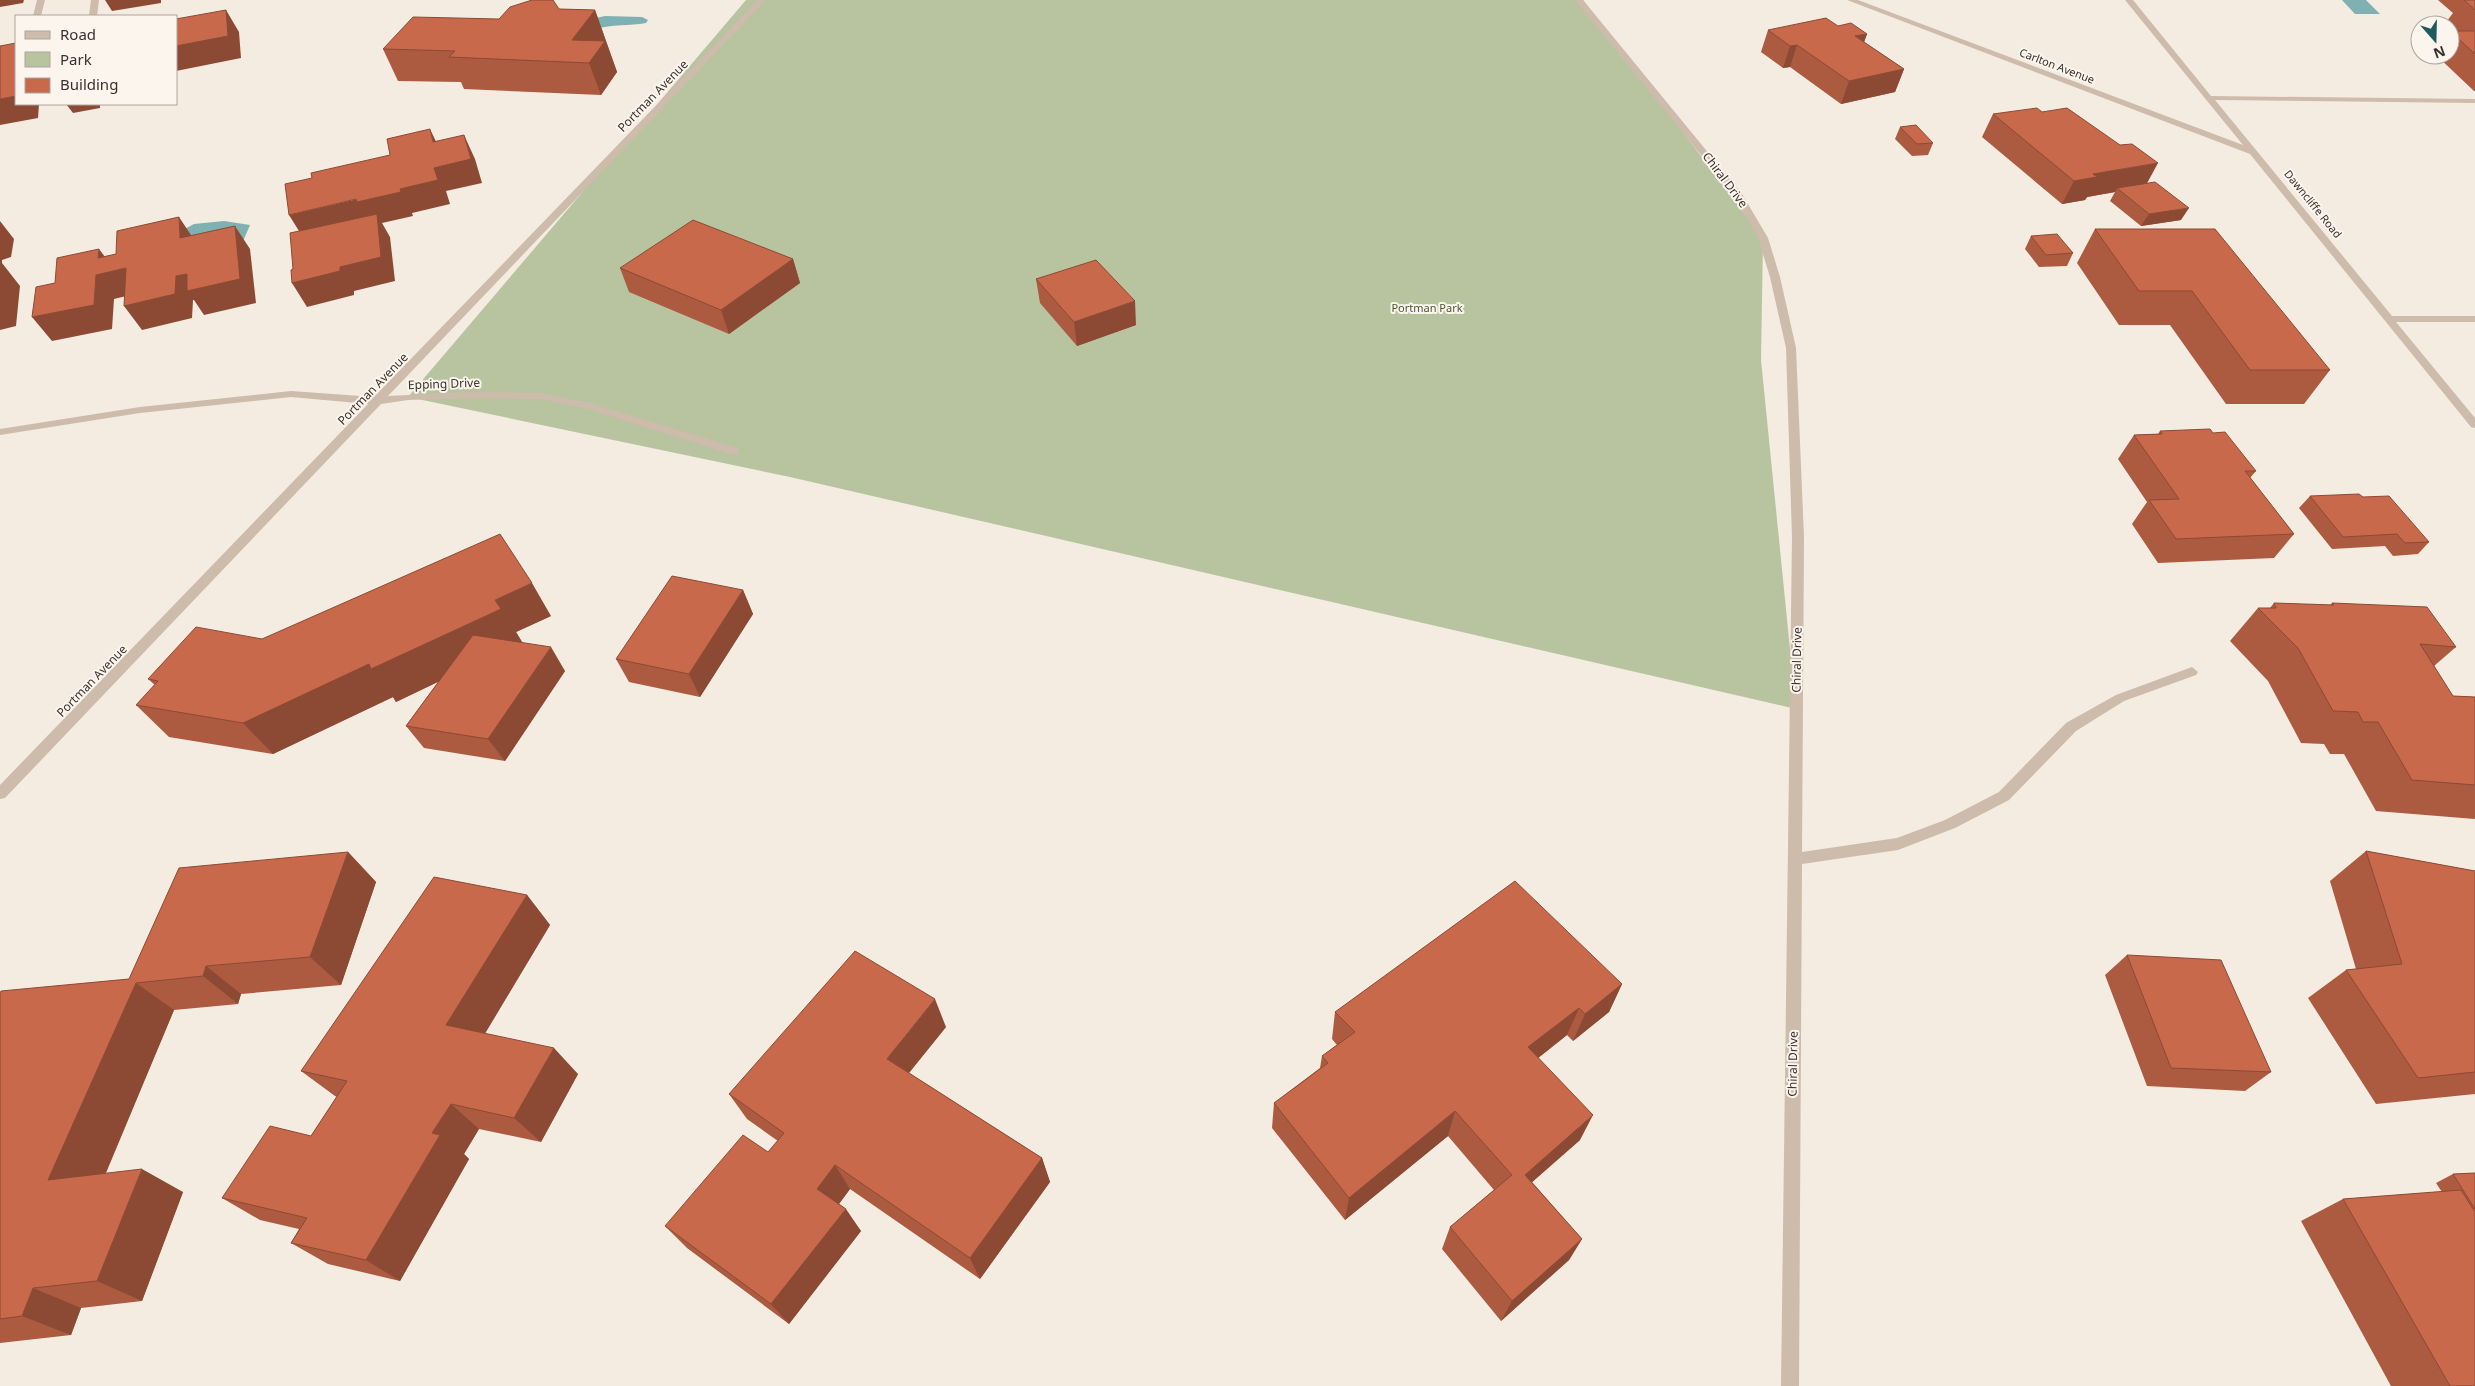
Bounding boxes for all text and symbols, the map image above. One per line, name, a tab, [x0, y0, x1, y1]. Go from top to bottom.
legend	[15, 15, 178, 105]
north arrow	[2410, 15, 2460, 65]
text: Road	[60, 24, 96, 44]
text: N	[2431, 42, 2448, 64]
street label: Carlton Avenue	[2017, 44, 2097, 87]
text: Park	[60, 49, 92, 69]
street label: Portman Avenue	[614, 56, 692, 136]
text: Building	[60, 74, 118, 94]
street label: Chiral Drive	[1699, 148, 1752, 211]
street label: Dawncliffe Road	[2281, 166, 2346, 241]
park label: Portman Park	[1391, 300, 1463, 315]
street label: Portman Avenue	[334, 349, 412, 429]
street label: Epping Drive	[408, 374, 481, 393]
street label: Chiral Drive	[1787, 627, 1806, 693]
street label: Portman Avenue	[53, 641, 131, 721]
street label: Chiral Drive	[1783, 1031, 1802, 1097]

